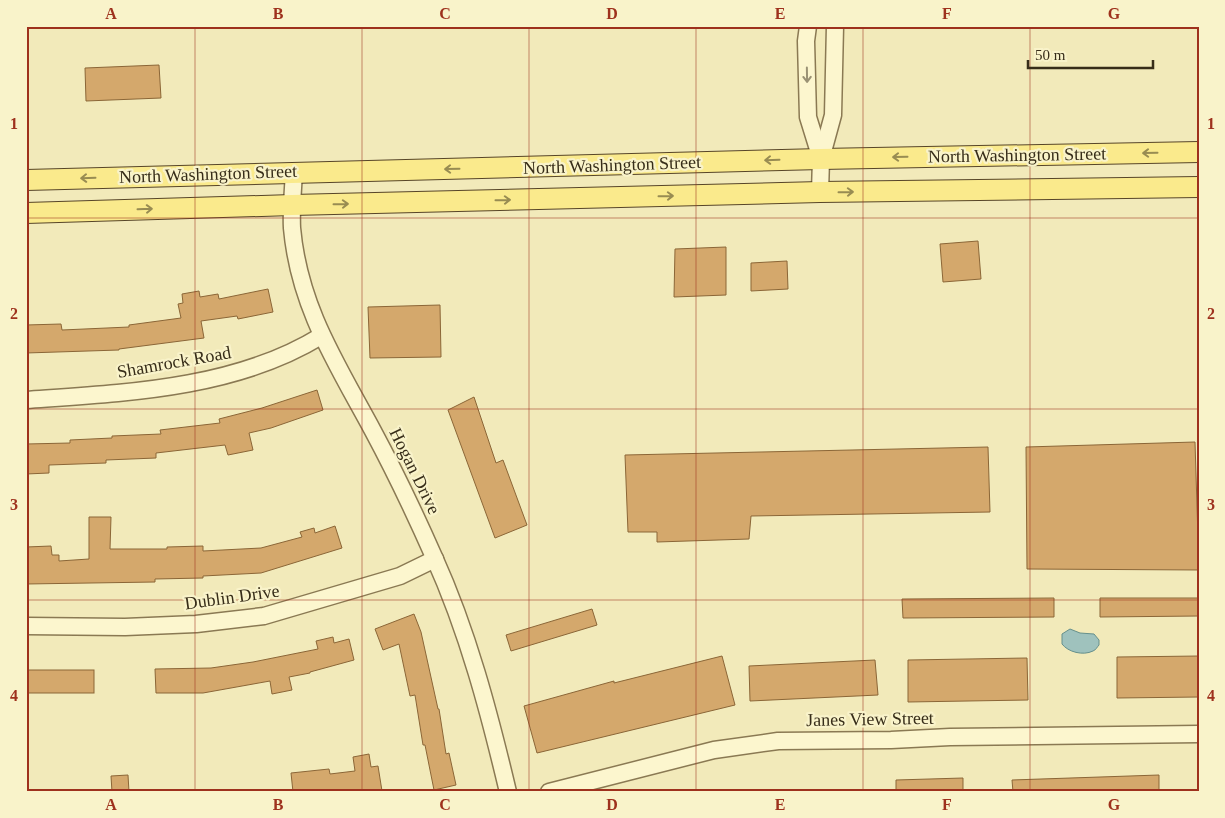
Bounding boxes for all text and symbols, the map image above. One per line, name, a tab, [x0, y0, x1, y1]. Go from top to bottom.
text: A	[105, 5, 117, 22]
text: B	[273, 5, 284, 22]
text: C	[439, 5, 451, 22]
text: D	[606, 5, 618, 22]
text: E	[775, 5, 785, 22]
text: F	[942, 5, 952, 22]
text: G	[1108, 5, 1121, 22]
scale bar	[1028, 38, 1152, 70]
text: 50 m	[1035, 47, 1066, 63]
one-way arrow	[802, 66, 812, 83]
text: 1	[10, 115, 18, 132]
text: 1	[1207, 115, 1215, 132]
street label: North Washington Street	[928, 143, 1106, 167]
one-way arrow	[1142, 148, 1158, 158]
street label: North Washington Street	[523, 152, 701, 178]
one-way arrow	[892, 152, 908, 162]
one-way arrow	[764, 155, 780, 165]
street label: North Washington Street	[119, 161, 297, 187]
one-way arrow	[445, 164, 461, 174]
one-way arrow	[80, 173, 96, 183]
one-way arrow	[837, 187, 853, 197]
one-way arrow	[657, 191, 673, 201]
one-way arrow	[494, 195, 511, 205]
one-way arrow	[332, 199, 348, 208]
one-way arrow	[137, 205, 153, 214]
text: 2	[10, 305, 18, 322]
text: 2	[1207, 305, 1215, 322]
street label: Shamrock Road	[115, 342, 233, 382]
street label: Hogan Drive	[386, 425, 444, 517]
text: 3	[10, 496, 18, 513]
text: 3	[1207, 496, 1215, 513]
street label: Dublin Drive	[183, 580, 281, 614]
text: 4	[10, 687, 18, 704]
text: 4	[1207, 687, 1215, 704]
street label: Janes View Street	[806, 708, 934, 730]
text: A	[105, 796, 117, 813]
text: B	[273, 796, 284, 813]
text: C	[439, 796, 451, 813]
text: D	[606, 796, 618, 813]
text: E	[775, 796, 785, 813]
text: F	[942, 796, 952, 813]
text: G	[1108, 796, 1121, 813]

